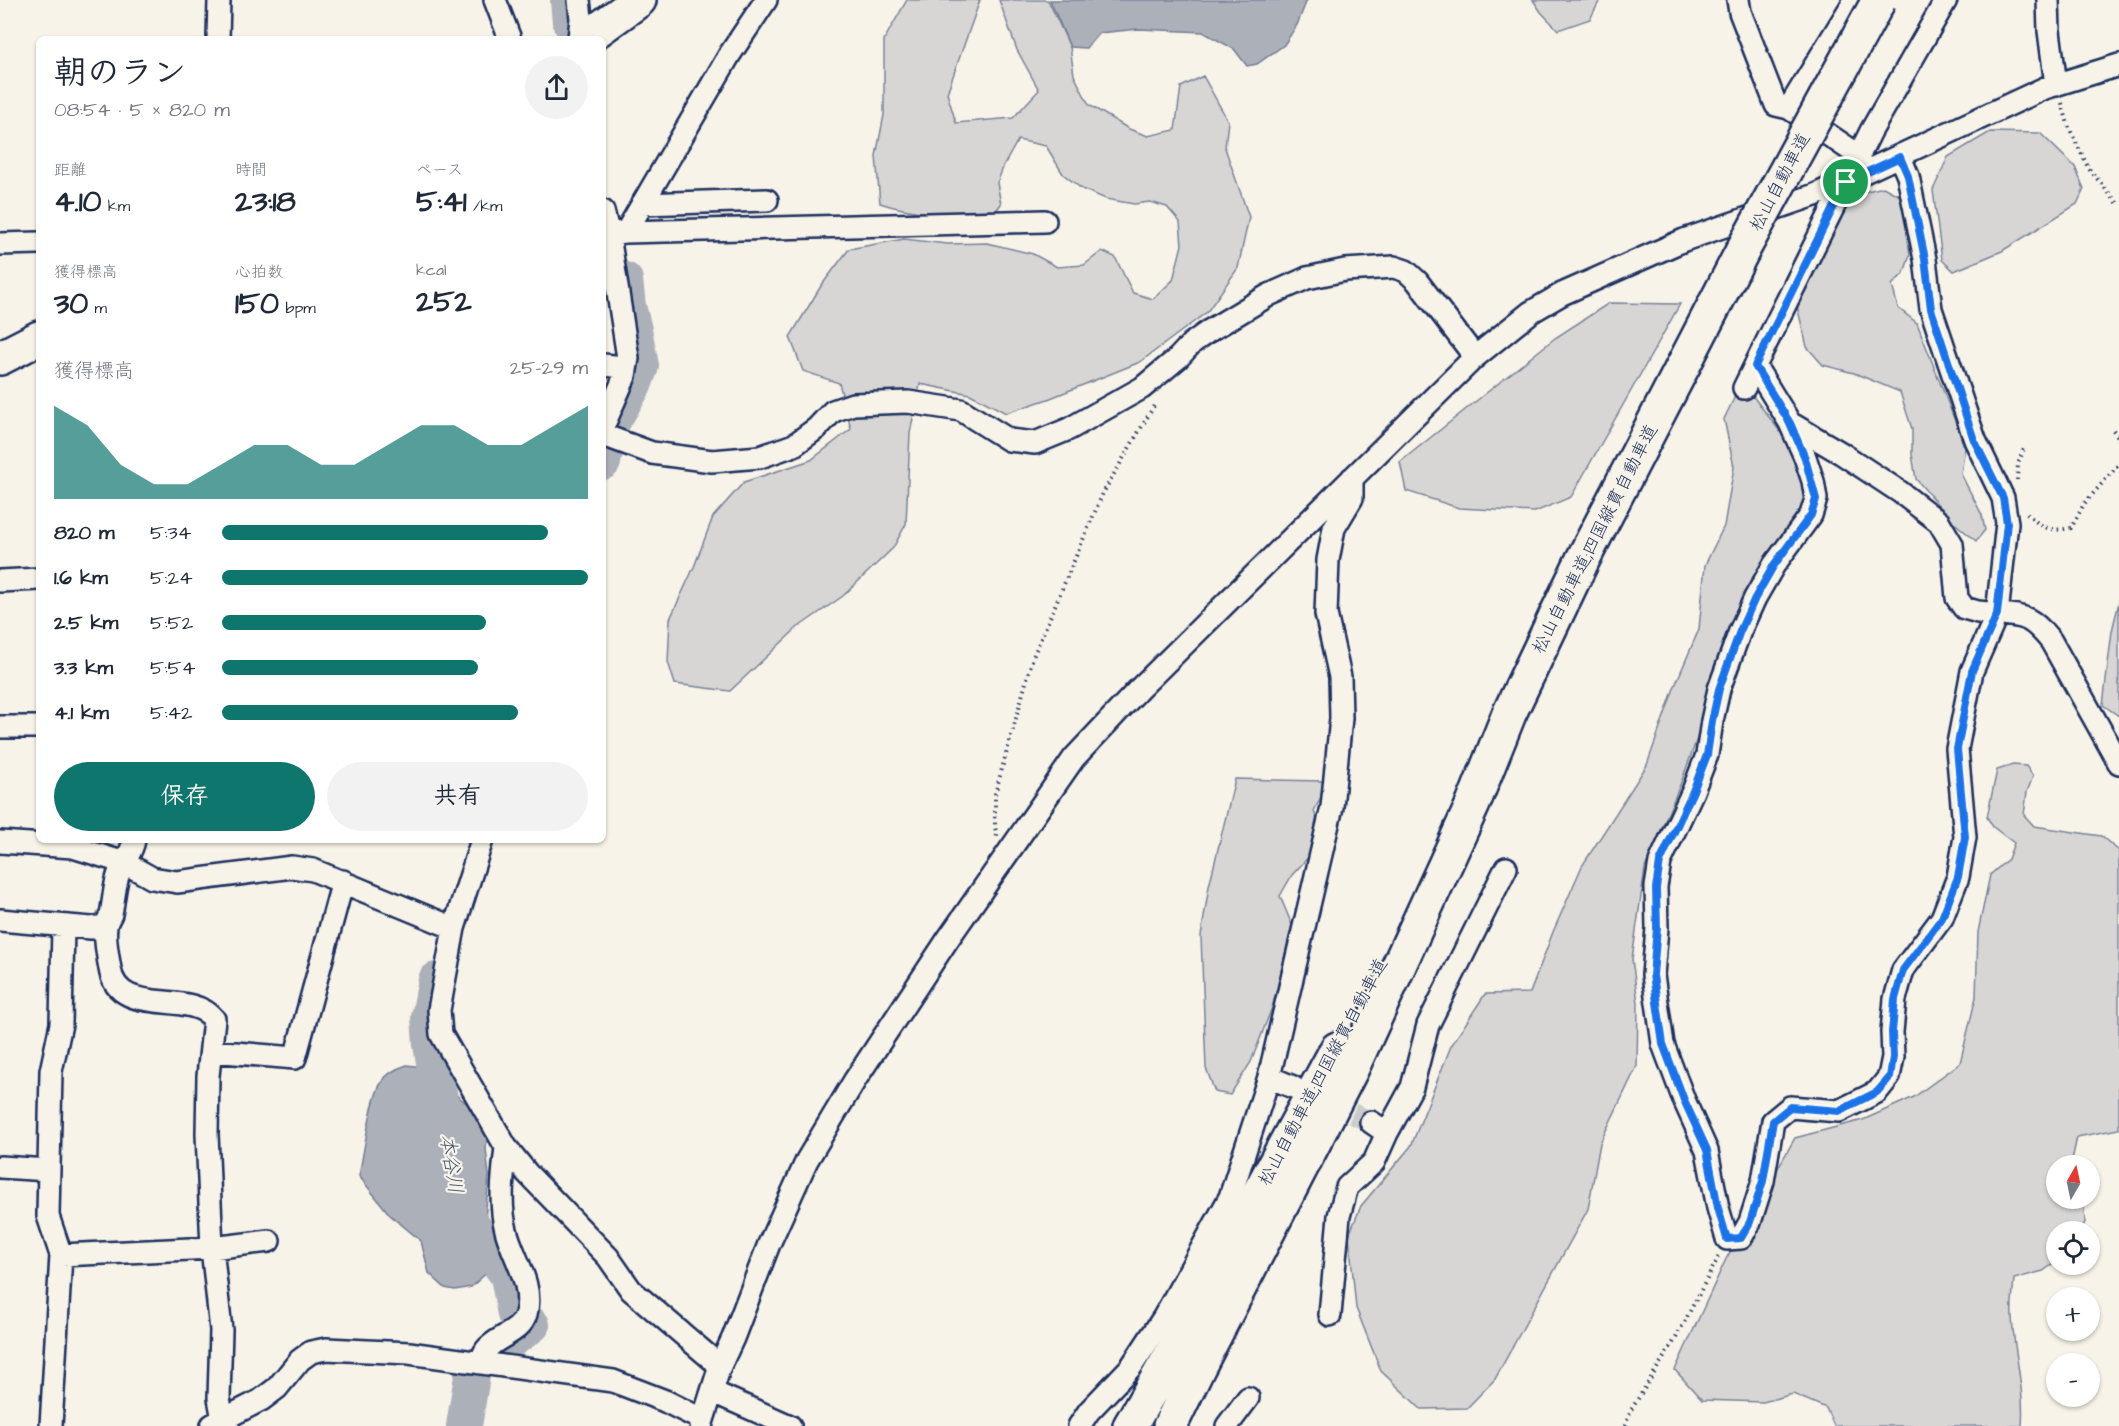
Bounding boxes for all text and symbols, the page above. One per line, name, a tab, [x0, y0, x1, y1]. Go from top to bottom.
text: 朝のラン	[54, 50, 186, 96]
button: share	[525, 56, 588, 119]
text: 08:54 · 5 × 820 m	[54, 96, 230, 124]
street label: 松山自動車道	[1744, 128, 1816, 236]
pin	[1820, 156, 1871, 207]
text: 距離	[54, 159, 86, 181]
text: 時間	[235, 159, 267, 181]
text: ペース	[416, 159, 463, 181]
icon: arrive	[1829, 165, 1862, 198]
text: 4.10	[54, 181, 101, 223]
text: 23:18	[235, 181, 296, 223]
text: 5:41	[416, 181, 467, 223]
text: km	[101, 195, 130, 217]
text: /km	[467, 195, 502, 217]
text: kcal	[416, 259, 447, 281]
text: 獲得標高	[54, 261, 118, 283]
text: 心拍数	[235, 261, 283, 283]
text: 252	[416, 281, 472, 323]
text: 30	[54, 283, 88, 325]
text: 150	[235, 283, 279, 325]
text: m	[88, 297, 107, 319]
text: bpm	[279, 297, 316, 319]
text: 25–29 m	[510, 354, 588, 382]
text: 獲得標高	[54, 357, 134, 385]
street label: 松山自動車道;四国縦貫自動車道	[1526, 420, 1664, 658]
text: 820 m	[54, 519, 115, 547]
text: 5:34	[150, 519, 191, 547]
text: 1.6 km	[54, 564, 108, 592]
text: 5:24	[150, 564, 193, 592]
text: 2.5 km	[54, 609, 118, 637]
text: 5:52	[150, 609, 193, 637]
text: 3.3 km	[54, 654, 113, 682]
text: 5:54	[150, 654, 195, 682]
text: 4.1 km	[54, 699, 109, 727]
text: 5:42	[150, 699, 193, 727]
button: 保存	[54, 762, 315, 831]
button: 共有	[327, 762, 588, 831]
street label: 松山自動車道;四国縦貫自動車道	[1252, 954, 1394, 1190]
water label: 本谷川	[432, 1132, 470, 1196]
north arrow	[2046, 1155, 2100, 1209]
map controls	[2046, 1155, 2100, 1407]
button: locate	[2046, 1221, 2100, 1275]
button: +	[2046, 1287, 2100, 1341]
button: −	[2046, 1353, 2100, 1407]

